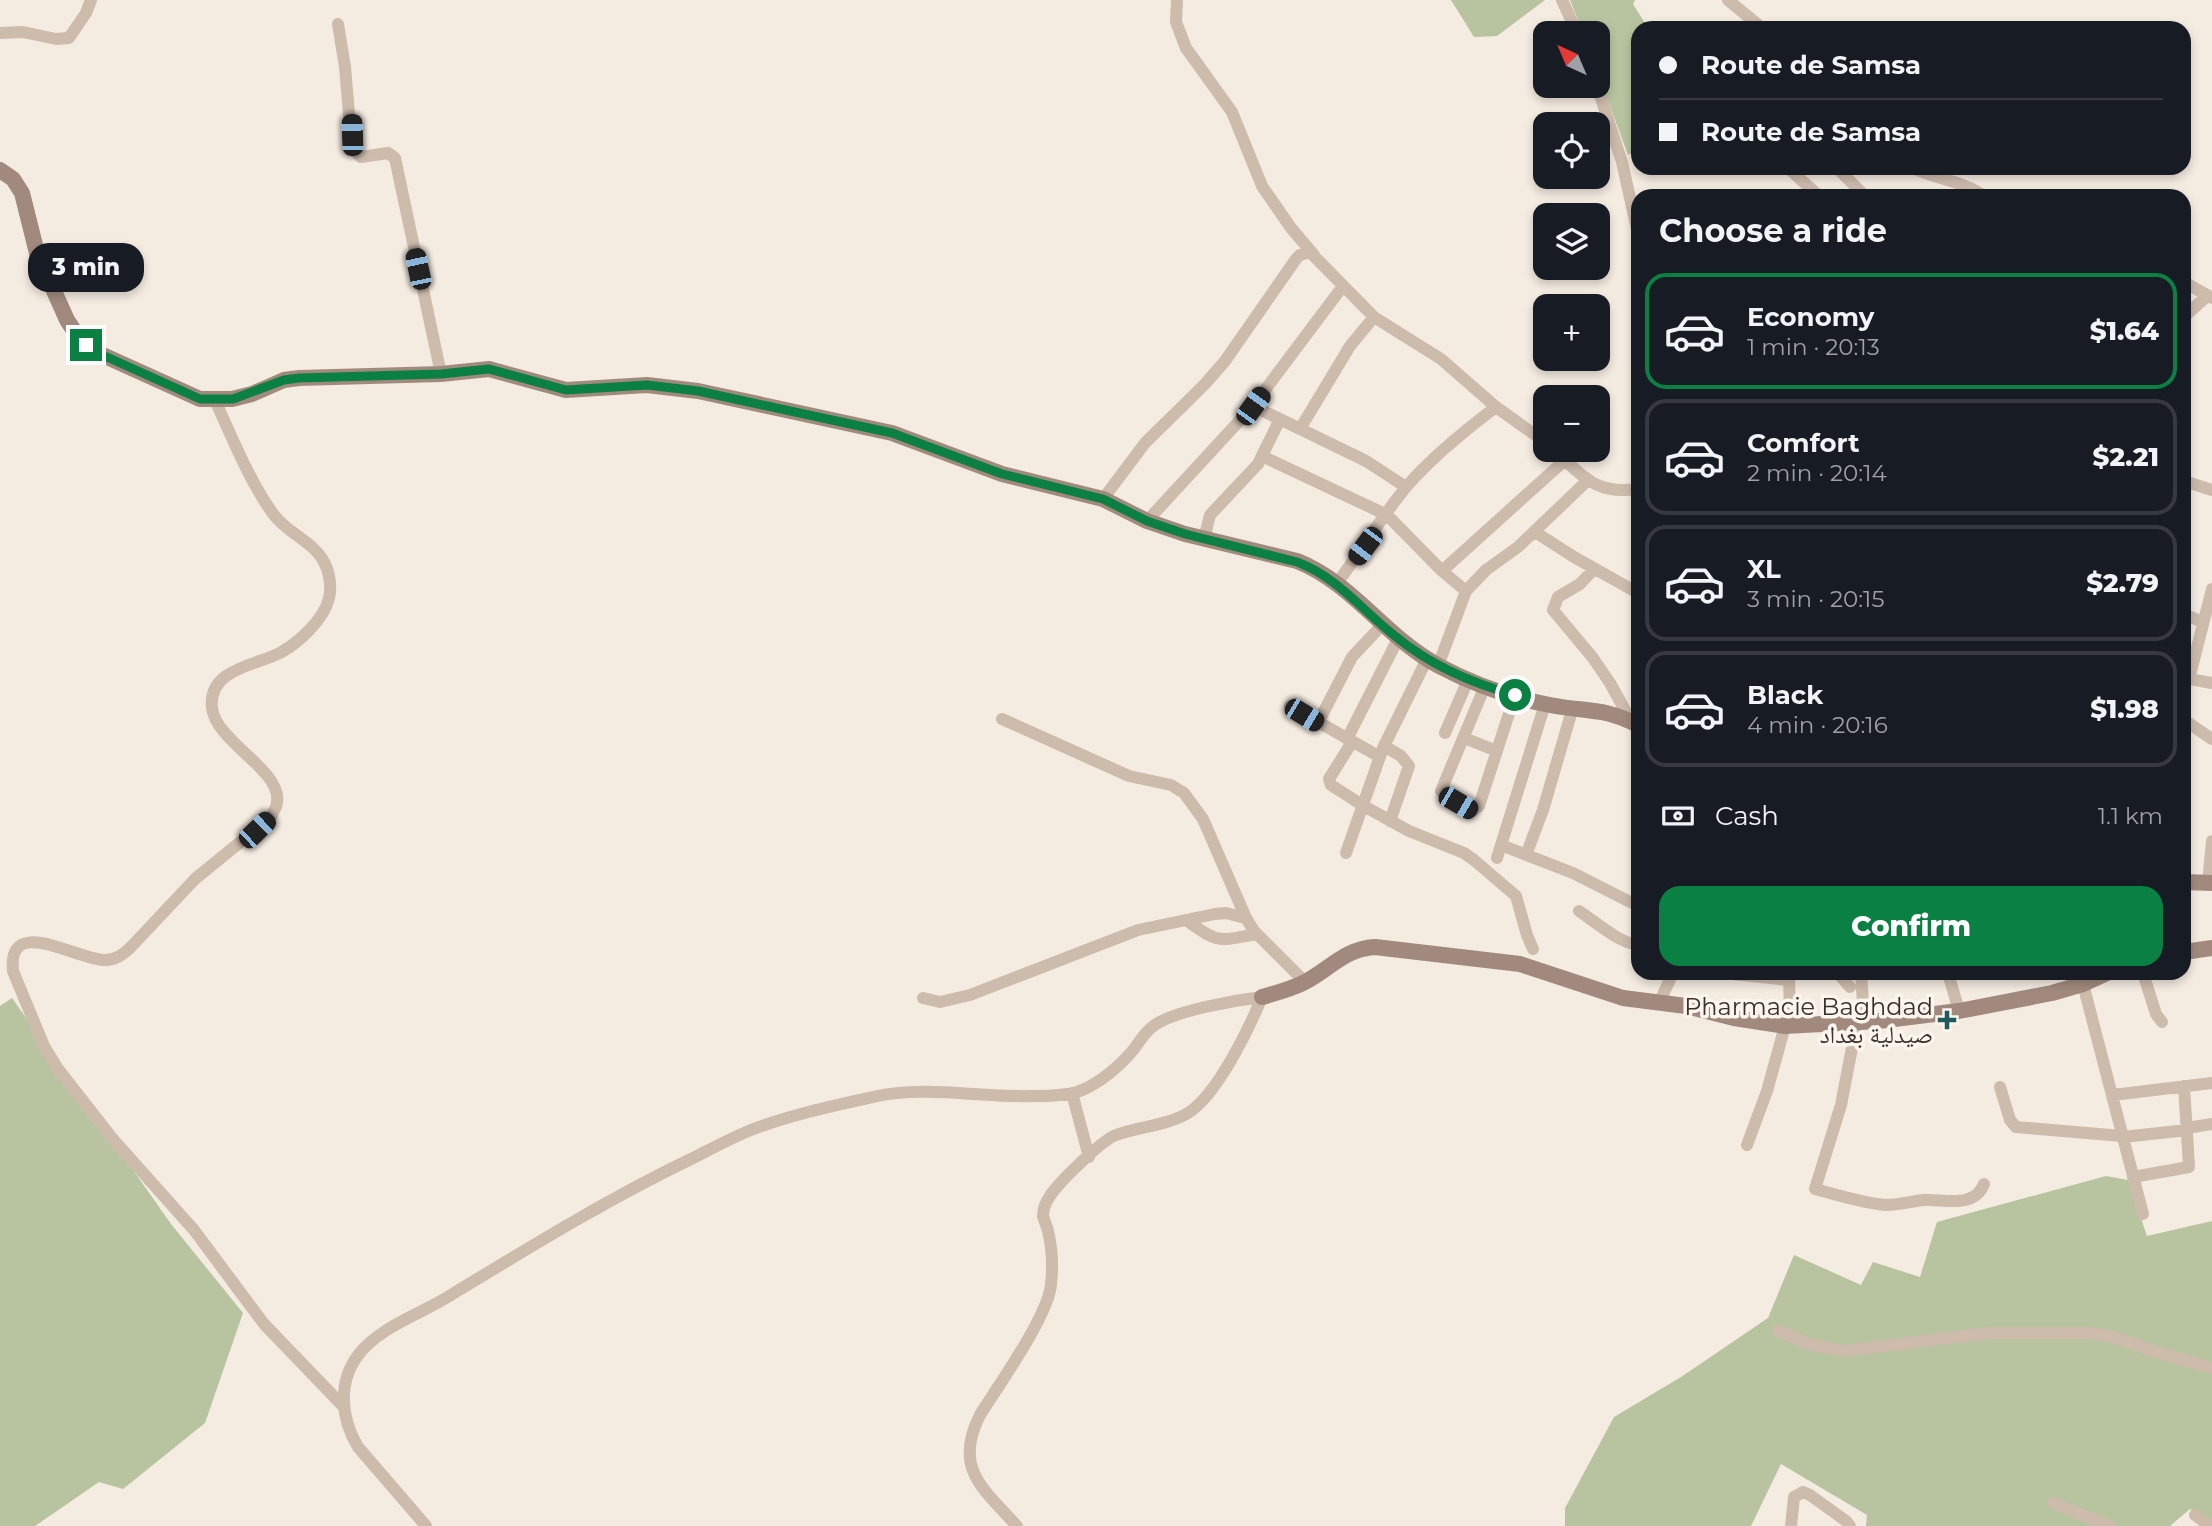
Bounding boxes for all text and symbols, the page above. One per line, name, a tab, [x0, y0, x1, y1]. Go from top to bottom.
north arrow	[1533, 21, 1610, 98]
map controls	[1533, 21, 1610, 462]
text: Route de Samsa	[1701, 49, 1921, 81]
button: locate	[1533, 112, 1610, 189]
car	[341, 114, 364, 156]
text: Route de Samsa	[1701, 116, 1921, 148]
button: layers	[1533, 203, 1610, 280]
text: Choose a ride	[1659, 211, 1887, 250]
callout: 3 min	[28, 244, 144, 292]
car	[404, 246, 433, 292]
text: 3 min	[52, 253, 120, 281]
button: +	[1533, 294, 1610, 371]
icon: car	[1663, 300, 1726, 363]
text: Economy	[1747, 301, 1874, 333]
text: $1.64	[2090, 315, 2159, 347]
route end	[70, 329, 102, 361]
text: 1 min · 20:13	[1747, 333, 1880, 361]
car	[1233, 383, 1274, 429]
button: −	[1533, 385, 1610, 462]
icon: car	[1663, 426, 1726, 489]
text: Comfort	[1747, 427, 1859, 459]
text: $2.21	[2093, 441, 2159, 473]
text: 2 min · 20:14	[1747, 459, 1887, 487]
car	[1344, 523, 1387, 569]
icon: car	[1663, 552, 1726, 615]
text: XL	[1747, 553, 1781, 585]
text: $2.79	[2086, 567, 2159, 599]
text: 3 min · 20:15	[1747, 585, 1884, 613]
icon: car	[1663, 678, 1726, 741]
route start	[1499, 679, 1531, 711]
text: Black	[1747, 679, 1823, 711]
text: $1.98	[2090, 693, 2159, 725]
car	[1281, 695, 1328, 735]
text: 4 min · 20:16	[1747, 711, 1888, 739]
car	[1435, 783, 1482, 823]
icon: cash	[1659, 797, 1697, 835]
text: Cash	[1715, 800, 1779, 832]
text: 1.1 km	[2098, 802, 2163, 830]
car	[235, 808, 280, 852]
button: Confirm	[1659, 886, 2163, 966]
place label: Pharmacie Baghdad صيدلية بغداد	[1684, 992, 1933, 1049]
marker: Pharmacie Baghdad صيدلية بغداد	[1939, 1012, 1955, 1028]

